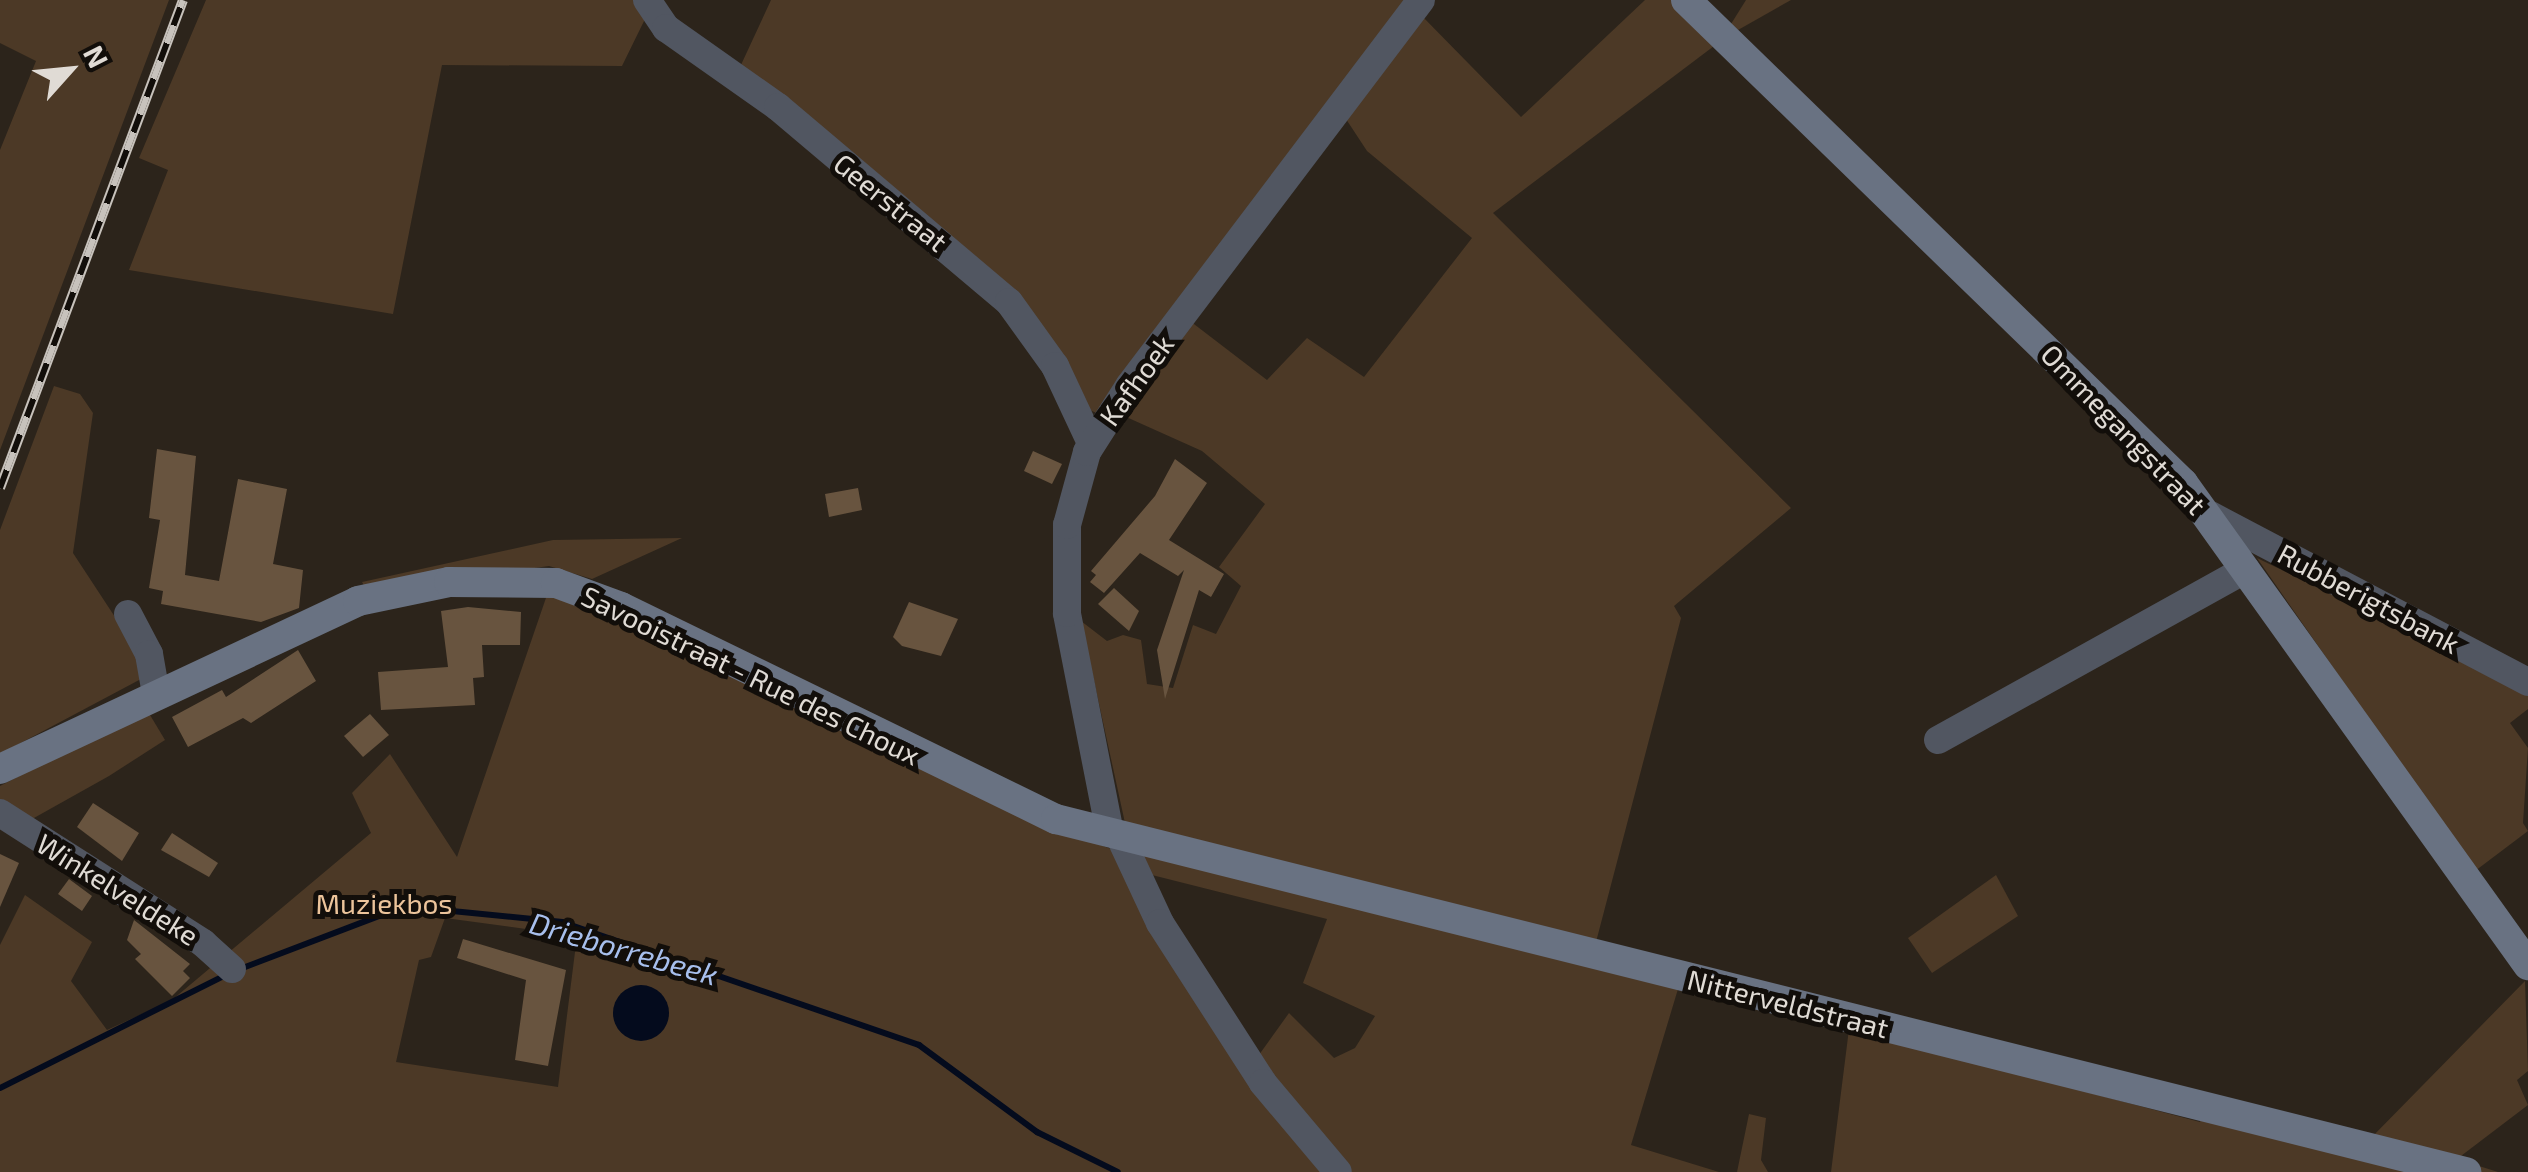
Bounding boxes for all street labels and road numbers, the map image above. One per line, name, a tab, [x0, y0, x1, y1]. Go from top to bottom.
street label: Geerstraat	[827, 146, 955, 258]
street label: Kafhoek	[1092, 328, 1180, 432]
street label: Ommegangstraat	[2034, 337, 2214, 521]
street label: Rubberigtsbank	[2272, 536, 2466, 660]
street label: Savooistraat - Rue des Choux	[576, 578, 926, 772]
street label: Winkelveldeke	[31, 826, 205, 952]
street label: Nitterveldstraat	[1684, 962, 1892, 1044]

